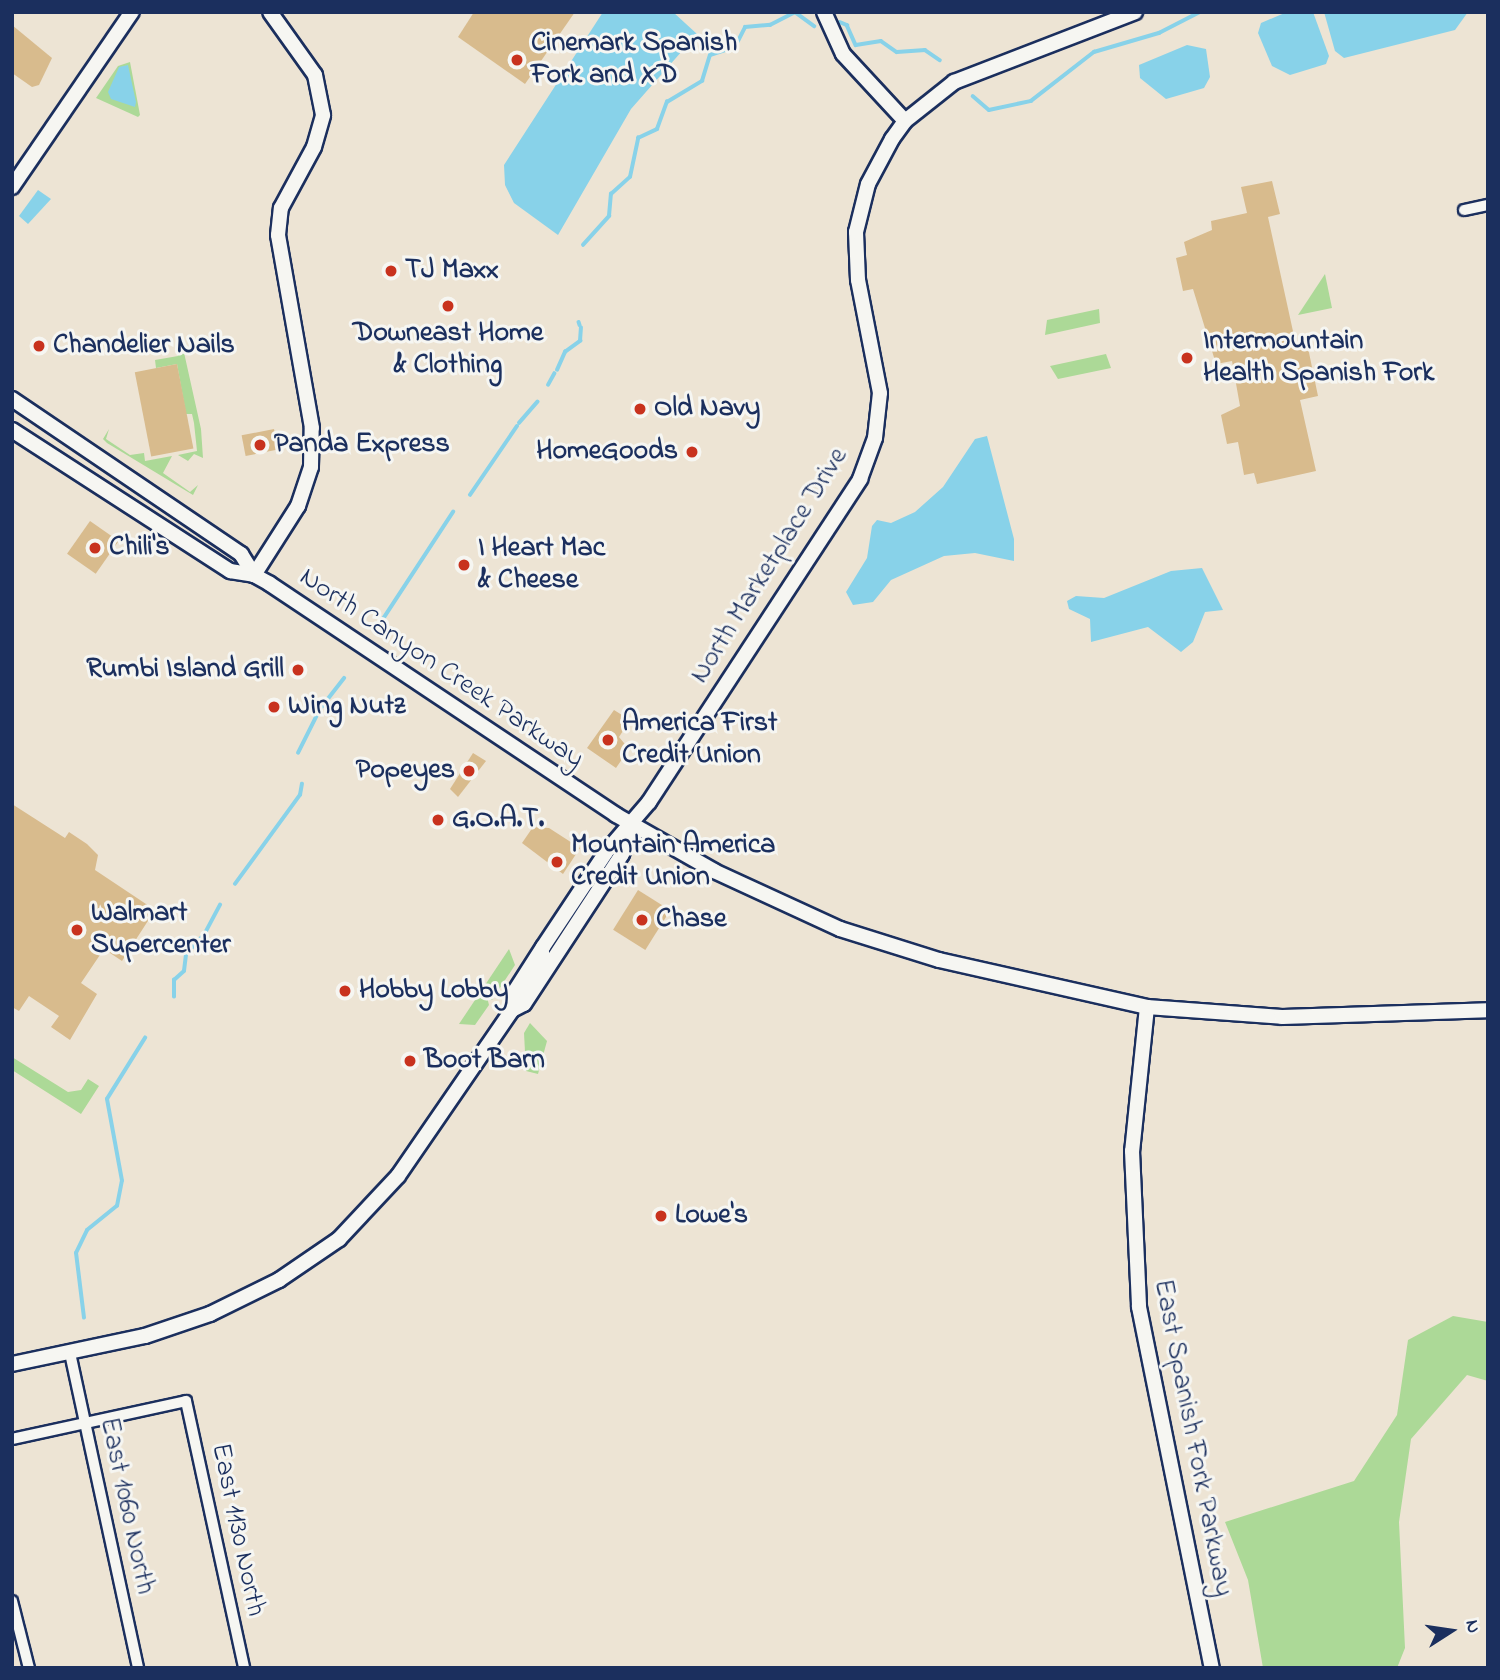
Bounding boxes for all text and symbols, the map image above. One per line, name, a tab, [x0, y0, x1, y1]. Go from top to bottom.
place label: Cinemark Spanish Fork and XD	[531, 27, 737, 93]
marker: Cinemark Spanish Fork and XD	[509, 52, 525, 68]
place label: TJ Maxx	[405, 254, 499, 288]
marker: TJ Maxx	[383, 263, 399, 279]
marker: Downeast Home & Clothing	[440, 298, 456, 314]
place label: Downeast Home & Clothing	[353, 317, 543, 383]
place label: Intermountain Health Spanish Fork	[1203, 325, 1434, 391]
place label: Chandelier Nails	[53, 329, 235, 363]
marker: Chandelier Nails	[31, 338, 47, 354]
marker: Intermountain Health Spanish Fork	[1177, 348, 1197, 368]
place label: Old Navy	[654, 392, 760, 426]
marker: Old Navy	[632, 401, 648, 417]
place label: Panda Express	[274, 428, 450, 462]
place label: HomeGoods	[536, 435, 678, 469]
marker: Panda Express	[252, 437, 268, 453]
street label: North Marketplace Drive	[684, 442, 856, 690]
marker: HomeGoods	[684, 444, 700, 460]
place label: Chili's	[109, 531, 170, 565]
place label: I Heart Mac & Cheese	[478, 532, 605, 598]
marker: Chili's	[87, 540, 103, 556]
marker: I Heart Mac & Cheese	[456, 557, 472, 573]
street label: North Canyon Creek Parkway	[292, 561, 590, 777]
place label: Rumbi Island Grill	[86, 653, 284, 687]
marker: Rumbi Island Grill	[290, 662, 306, 678]
place label: Wing Nutz	[288, 690, 406, 724]
marker: Wing Nutz	[266, 699, 282, 715]
place label: America First Credit Union	[622, 707, 777, 773]
marker: America First Credit Union	[600, 732, 616, 748]
place label: Popeyes	[356, 754, 455, 788]
marker: Popeyes	[461, 763, 477, 779]
place label: G.O.A.T.	[452, 803, 544, 837]
marker: G.O.A.T.	[430, 812, 446, 828]
place label: Mountain America Credit Union	[571, 829, 775, 895]
marker: Mountain America Credit Union	[549, 854, 565, 870]
place label: Walmart Supercenter	[91, 897, 231, 963]
place label: Chase	[656, 903, 727, 937]
marker: Chase	[634, 912, 650, 928]
marker: Walmart Supercenter	[69, 922, 85, 938]
place label: Hobby Lobby	[359, 974, 509, 1008]
marker: Hobby Lobby	[337, 983, 353, 999]
place label: Boot Barn	[424, 1044, 545, 1078]
marker: Boot Barn	[402, 1053, 418, 1069]
place label: Lowe's	[675, 1199, 748, 1233]
marker: Lowe's	[653, 1208, 669, 1224]
street label: East Spanish Fork Parkway	[1145, 1277, 1239, 1599]
street label: East 1060 North	[91, 1414, 161, 1598]
street label: East 1130 North	[202, 1440, 272, 1620]
north arrow	[1416, 1596, 1486, 1666]
text: N	[1457, 1617, 1487, 1636]

